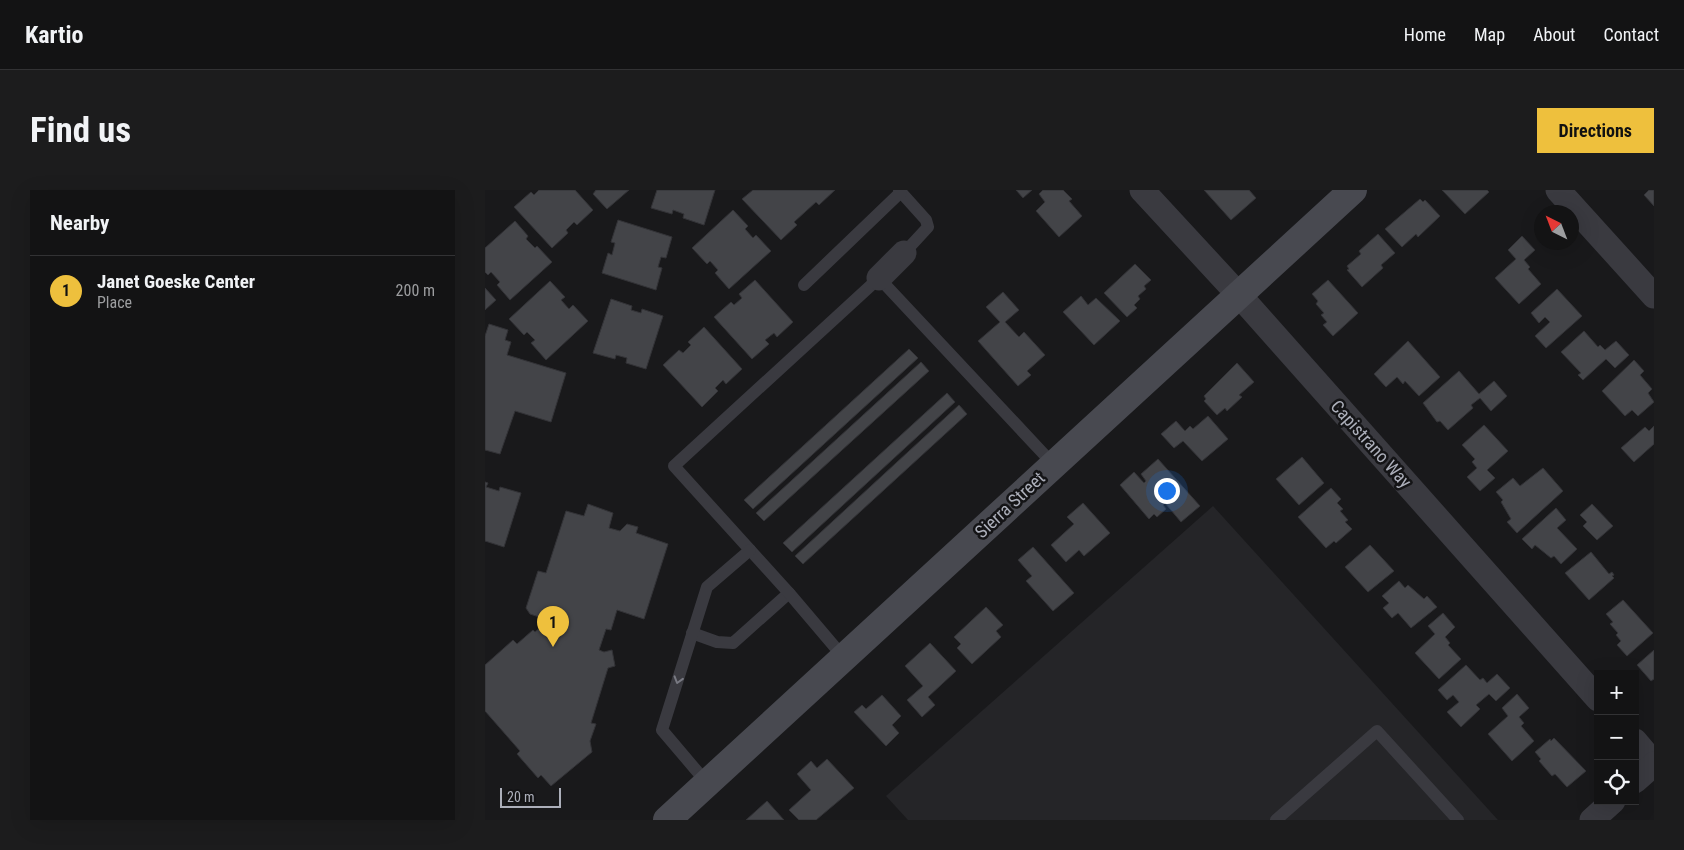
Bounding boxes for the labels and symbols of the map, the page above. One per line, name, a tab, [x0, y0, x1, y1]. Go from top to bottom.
north arrow	[1534, 205, 1579, 250]
street label: Capistrano Way	[1327, 396, 1416, 492]
street label: Sierra Street	[971, 467, 1049, 542]
your location	[1154, 478, 1180, 504]
pin: 1	[537, 606, 569, 647]
one-way arrow	[673, 675, 683, 683]
scale bar	[500, 785, 561, 808]

